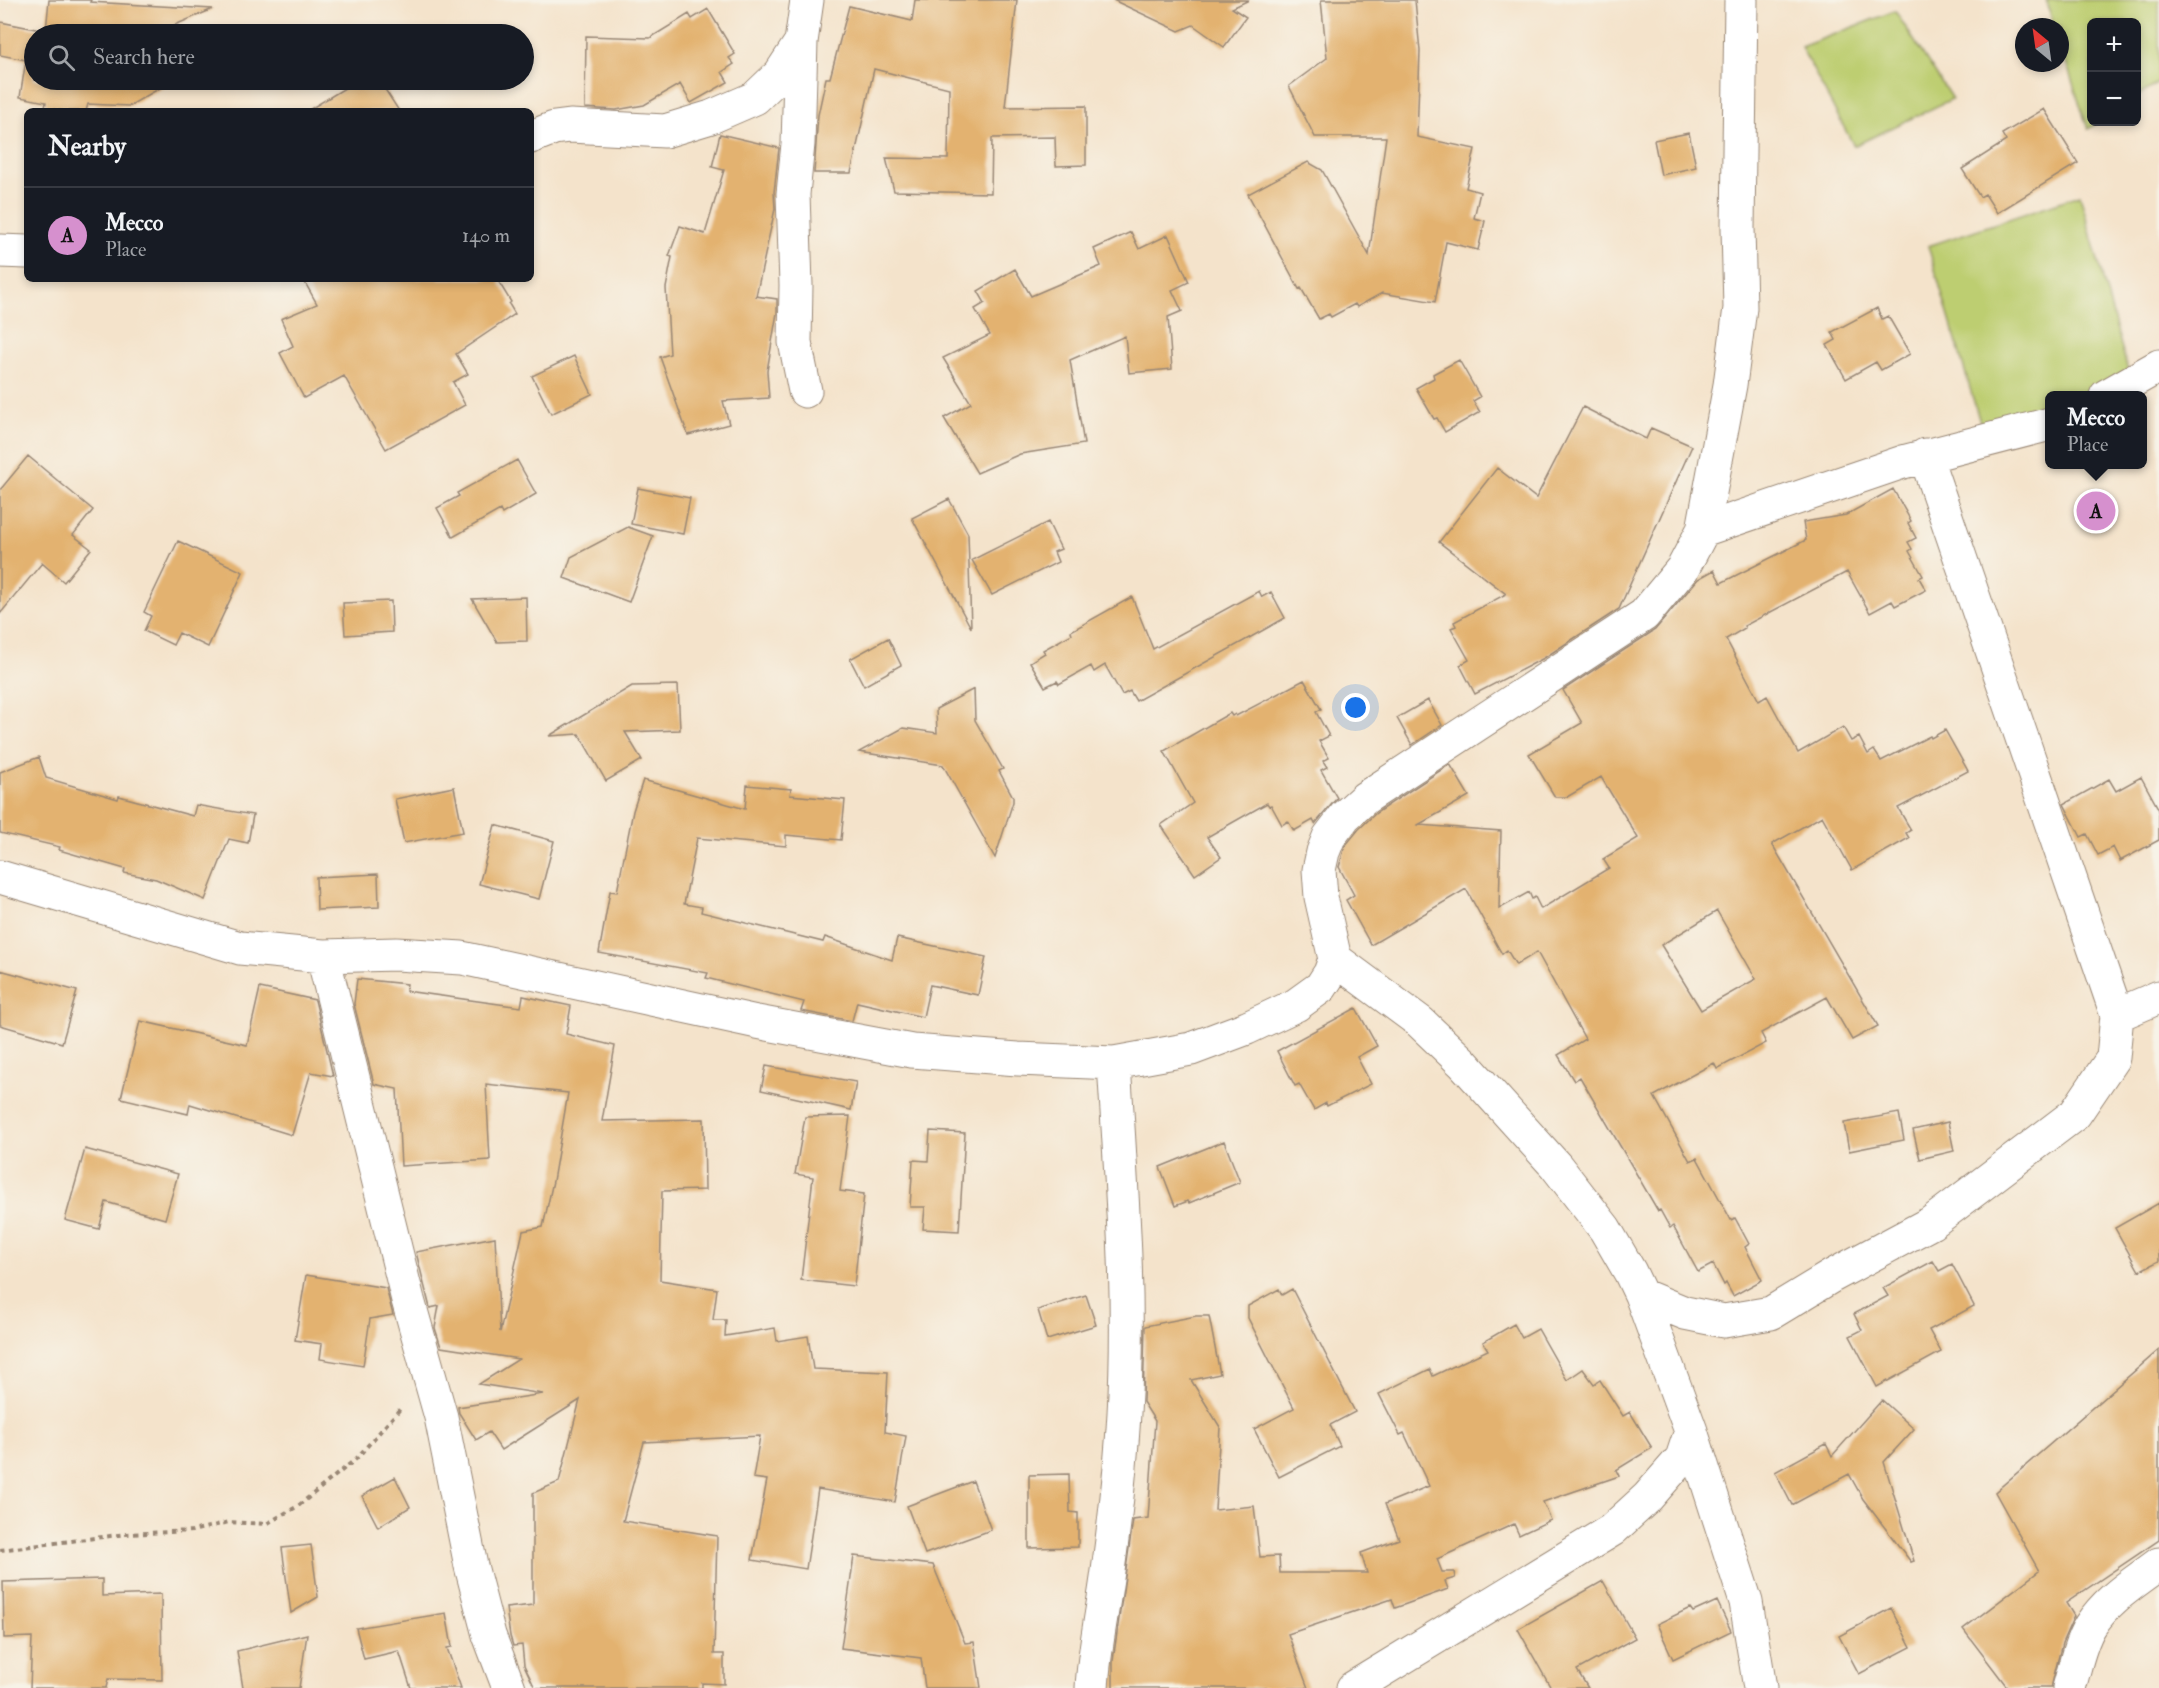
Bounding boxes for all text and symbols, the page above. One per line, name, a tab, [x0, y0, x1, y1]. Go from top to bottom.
north arrow	[2015, 18, 2069, 72]
map controls	[2087, 18, 2141, 126]
button: +	[2087, 18, 2141, 72]
search box	[24, 24, 534, 90]
icon: search	[45, 41, 78, 74]
text: Search here	[93, 43, 195, 71]
button: −	[2087, 72, 2141, 126]
text: Nearby	[48, 131, 126, 163]
text: Mecco	[105, 209, 163, 237]
text: A	[61, 223, 74, 248]
text: 140 m	[462, 223, 510, 248]
text: Place	[105, 237, 146, 262]
popup	[2045, 391, 2147, 469]
text: Mecco	[2067, 404, 2125, 432]
text: Place	[2067, 432, 2108, 457]
pin: A	[2076, 488, 2116, 534]
your location	[1341, 693, 1370, 722]

